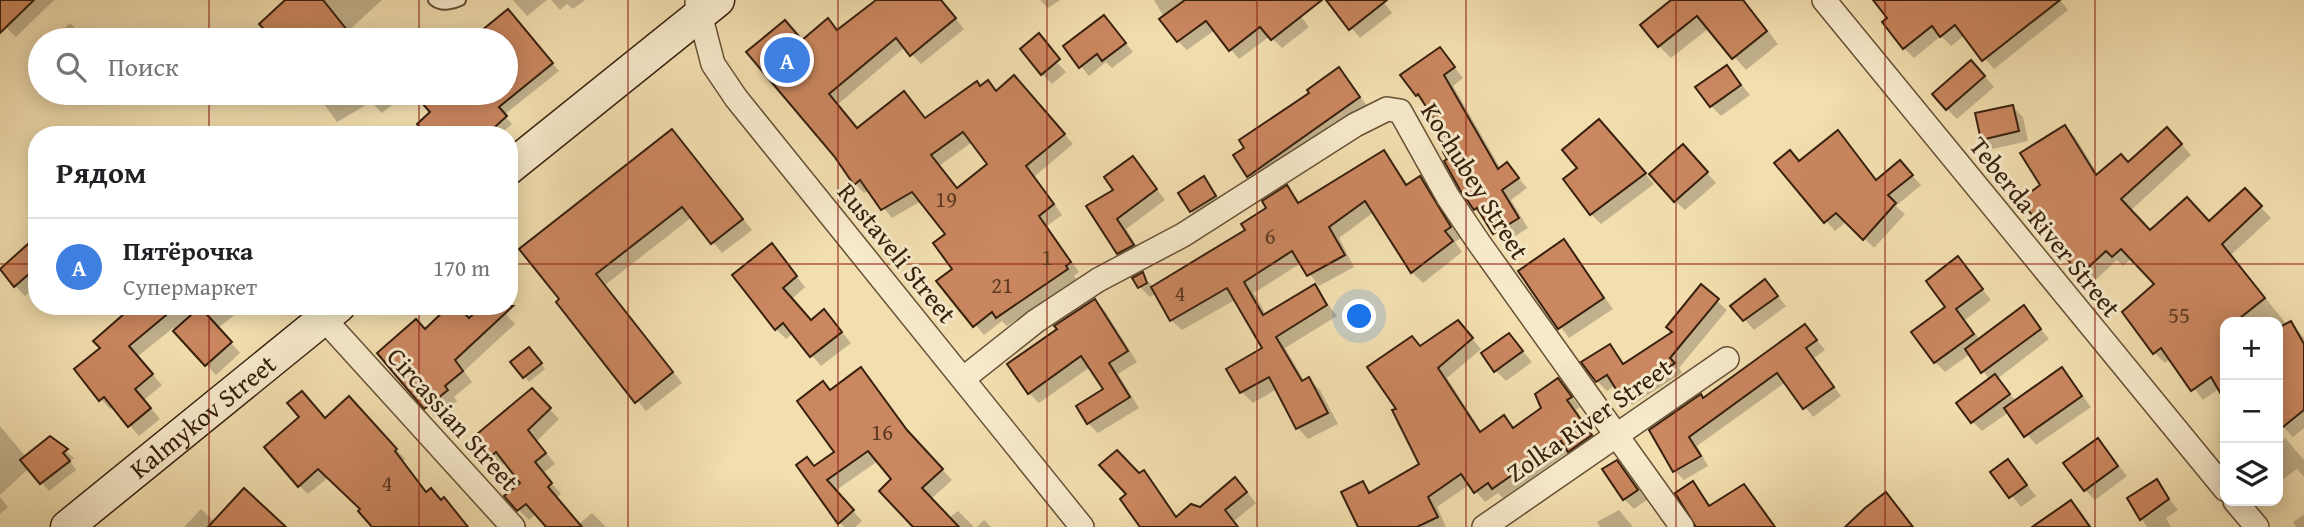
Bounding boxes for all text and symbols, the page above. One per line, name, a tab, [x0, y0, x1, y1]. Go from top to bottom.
search box	[28, 28, 518, 105]
pin: A	[764, 34, 810, 86]
text: Поиск	[108, 47, 179, 86]
icon: search	[52, 48, 90, 86]
street label: Kochubey Street	[1412, 95, 1539, 267]
street label: Teberda River Street	[1960, 128, 2131, 326]
text: Рядом	[56, 150, 147, 194]
street label: Rustaveli Street	[828, 174, 966, 331]
house number: 19	[935, 182, 957, 215]
house number: 6	[1264, 219, 1276, 252]
text: Пятёрочка	[123, 231, 253, 270]
house number: 1	[1041, 240, 1053, 273]
text: A	[72, 251, 86, 284]
text: 170 m	[433, 251, 490, 284]
house number: 21	[991, 268, 1013, 301]
text: Супермаркет	[123, 270, 257, 303]
house number: 4	[1174, 276, 1186, 309]
house number: 55	[2168, 298, 2190, 331]
your location	[1342, 299, 1376, 333]
map controls	[2220, 317, 2283, 506]
button: +	[2220, 317, 2283, 380]
street label: Circassian Street	[378, 338, 529, 499]
street label: Kalmykov Street	[121, 345, 284, 488]
street label: Zolka River Street	[1498, 348, 1680, 491]
button: −	[2220, 380, 2283, 443]
house number: 16	[871, 415, 893, 448]
button: layers	[2220, 443, 2283, 506]
house number: 4	[381, 466, 393, 499]

